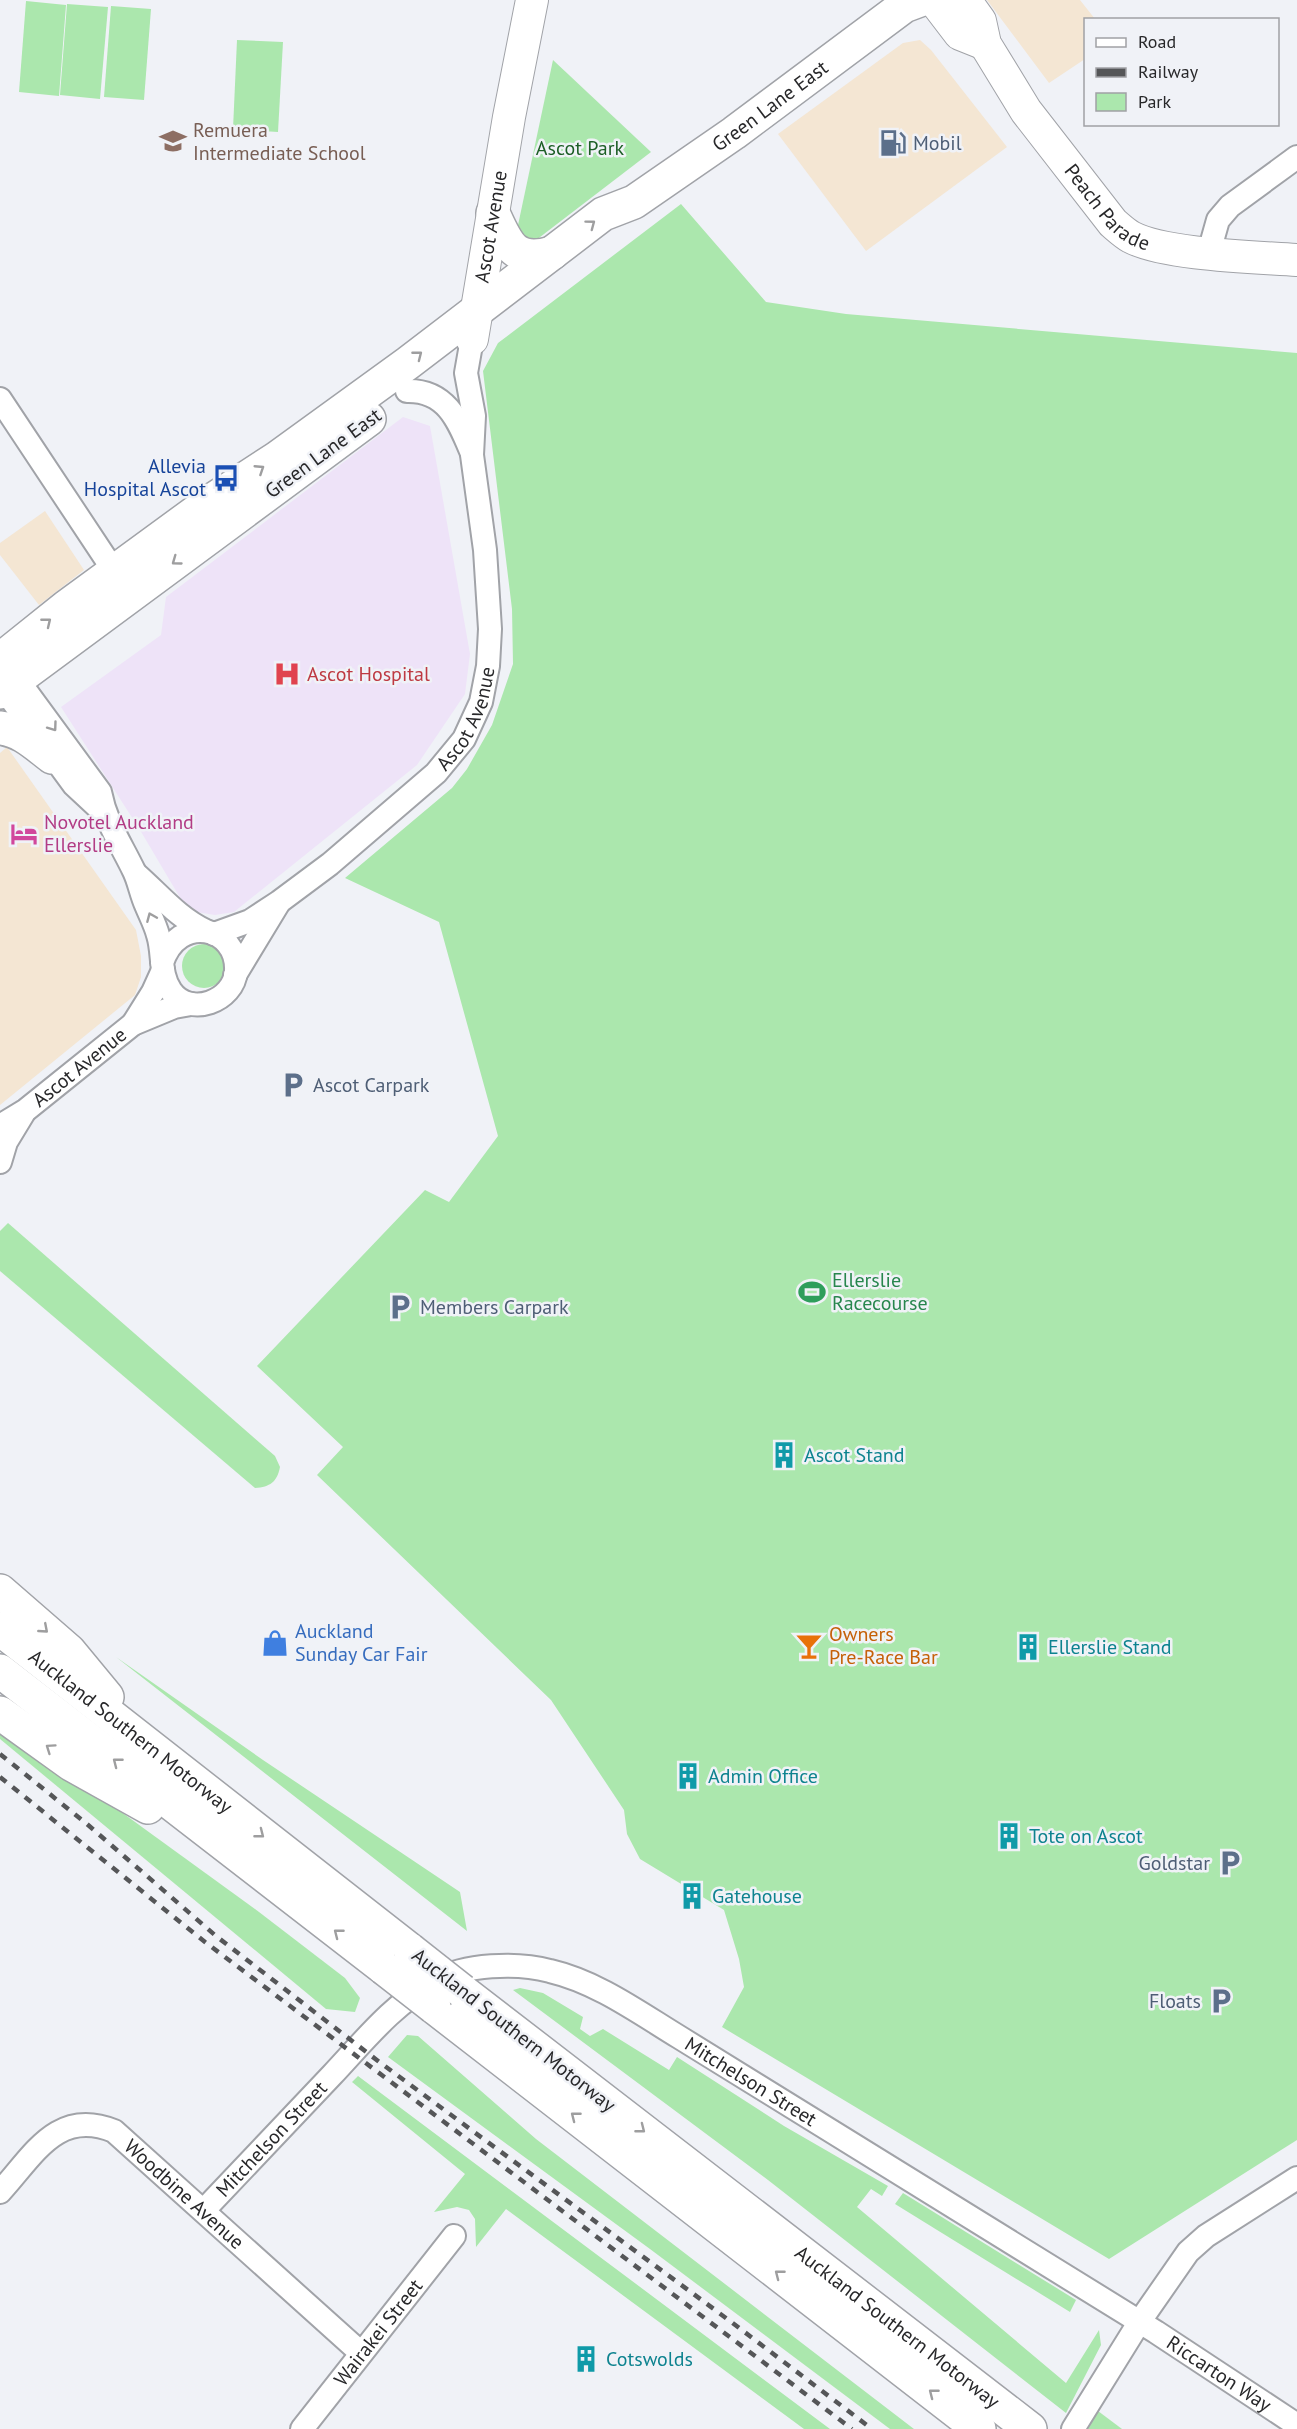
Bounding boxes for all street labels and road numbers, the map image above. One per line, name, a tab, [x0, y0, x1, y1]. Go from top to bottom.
street label: Green Lane East	[707, 54, 833, 157]
street label: Peach Parade	[1059, 158, 1153, 256]
street label: Ascot Avenue	[469, 168, 513, 285]
street label: Green Lane East	[260, 402, 386, 504]
street label: Ascot Avenue	[430, 664, 501, 776]
street label: Ascot Avenue	[27, 1021, 132, 1113]
street label: Auckland Southern Motorway	[24, 1644, 238, 1820]
street label: Auckland Southern Motorway	[407, 1942, 622, 2118]
street label: Mitchelson Street	[680, 2031, 822, 2132]
street label: Mitchelson Street	[210, 2075, 333, 2202]
street label: Woodbine Avenue	[119, 2133, 250, 2255]
street label: Auckland Southern Motorway	[790, 2240, 1006, 2414]
street label: Wairakei Street	[328, 2273, 428, 2391]
street label: Riccarton Way	[1162, 2330, 1277, 2418]

